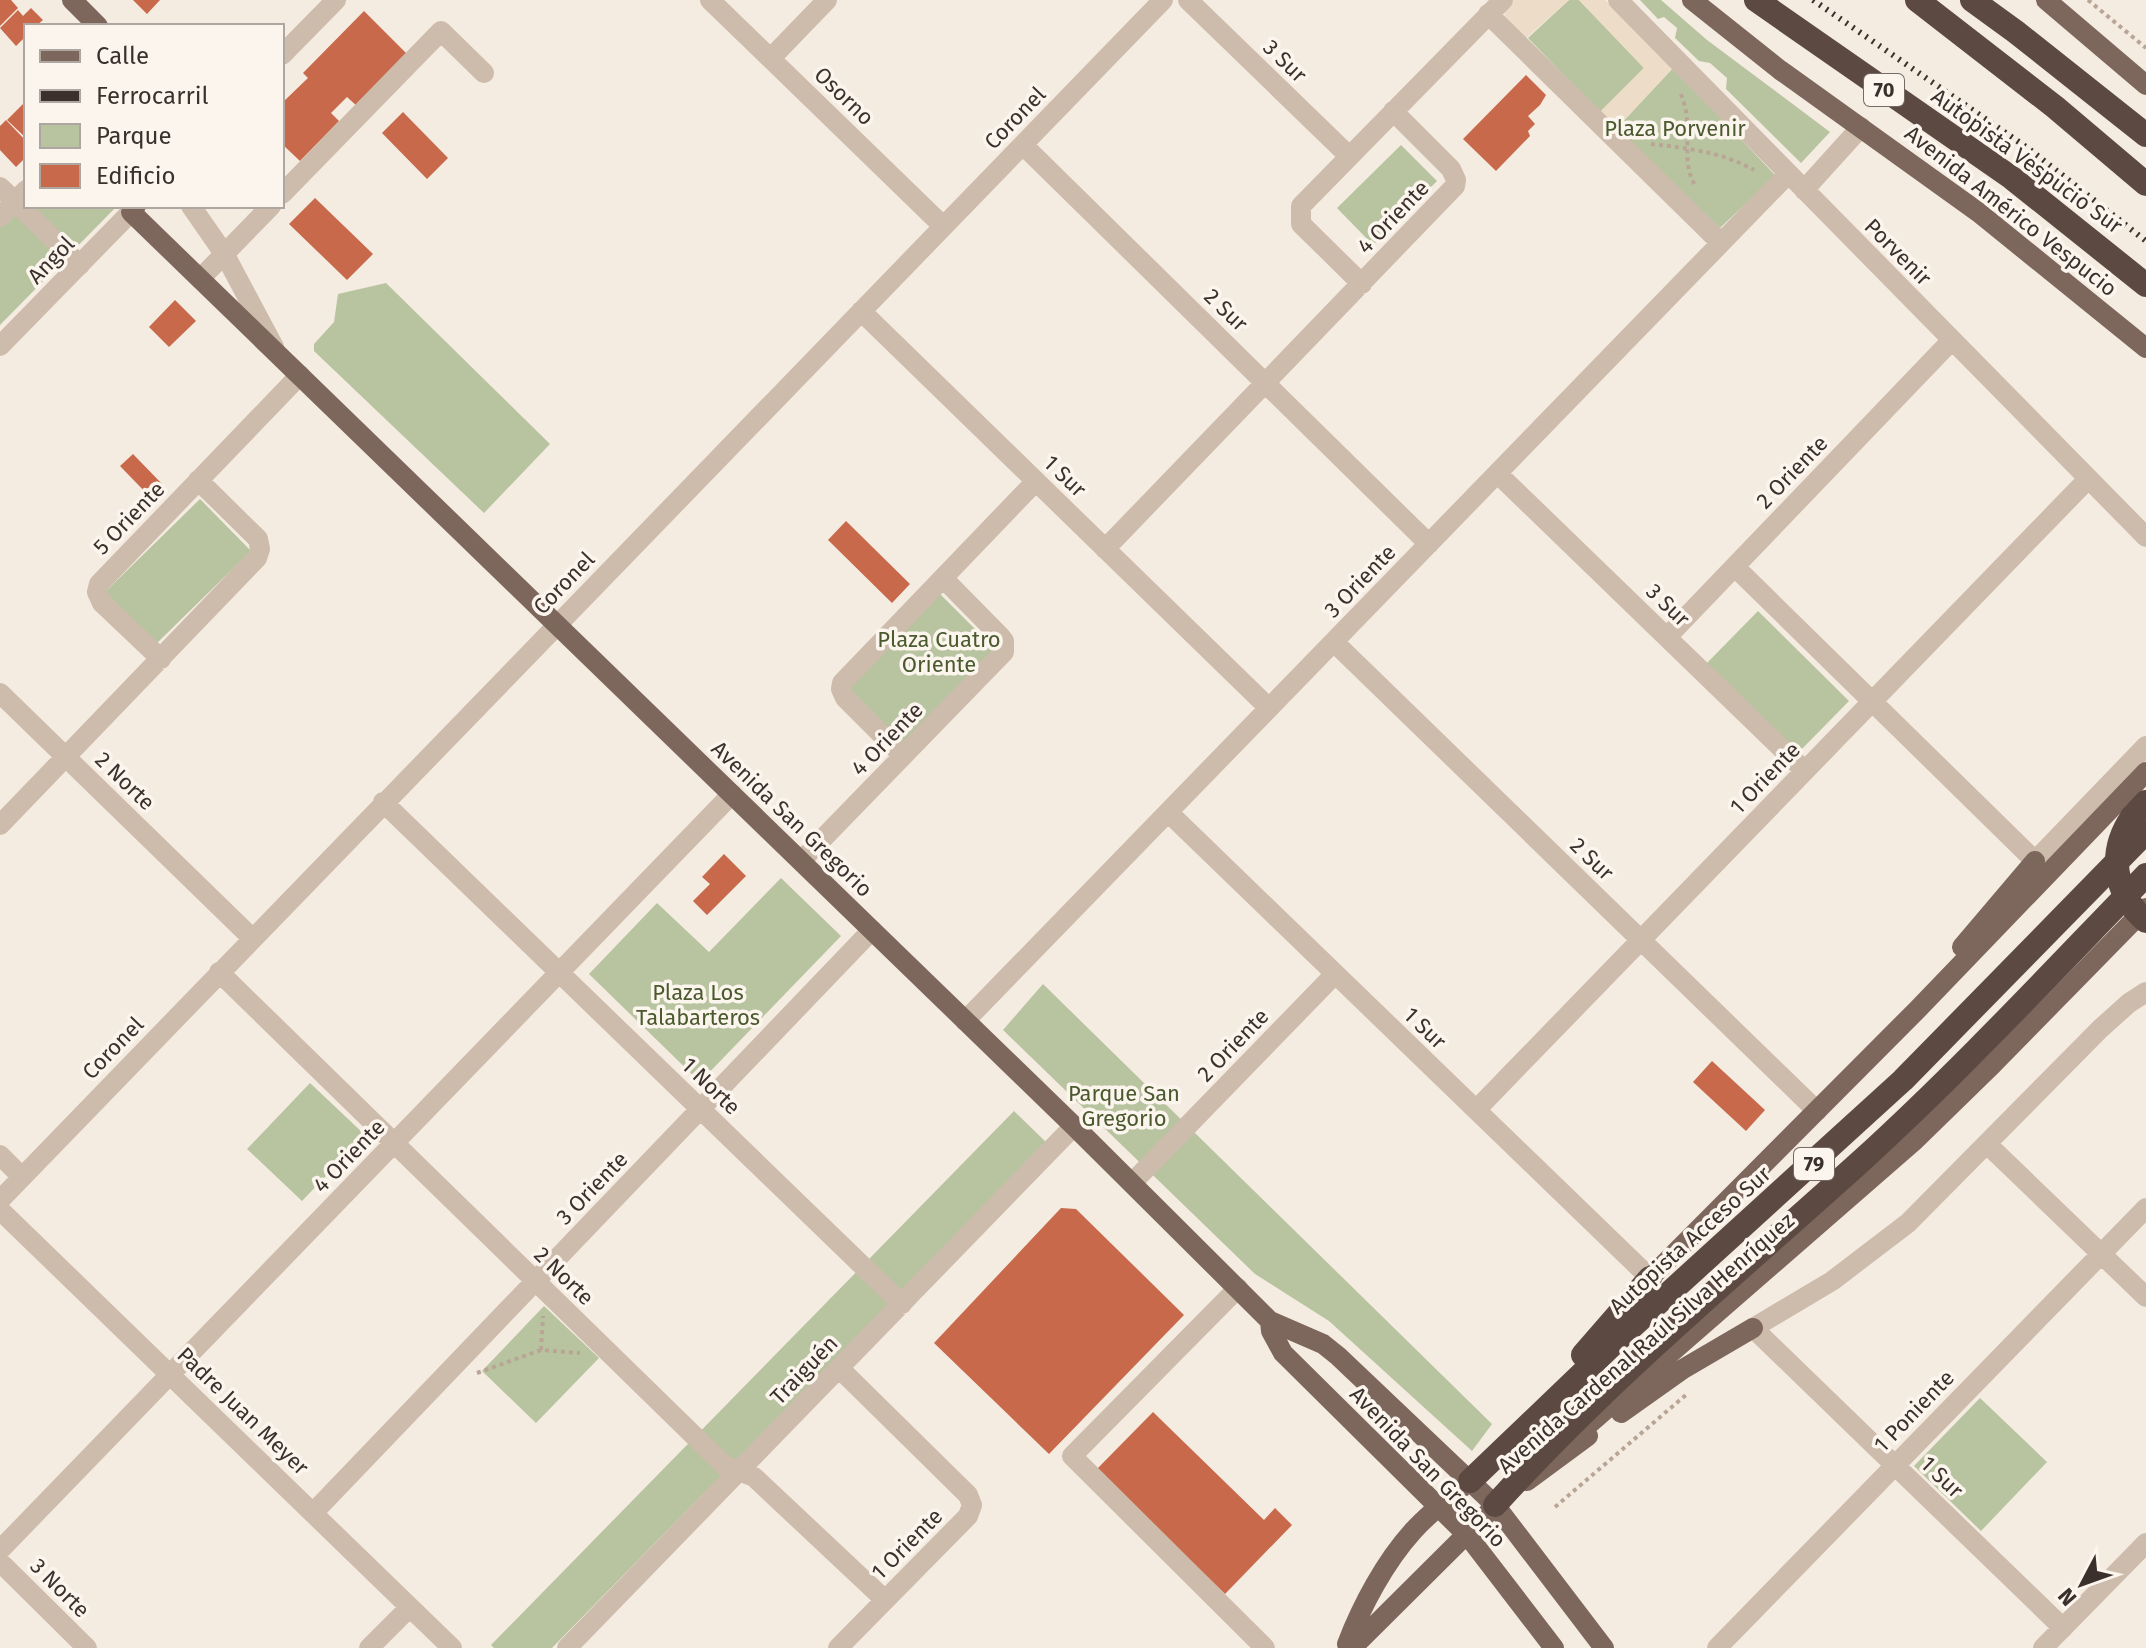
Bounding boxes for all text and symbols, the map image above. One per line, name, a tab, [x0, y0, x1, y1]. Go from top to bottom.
legend	[24, 24, 284, 208]
street label: 3 Sur	[1258, 34, 1313, 88]
text: Calle	[96, 42, 149, 70]
street label: Osorno	[809, 61, 879, 131]
road number: 70	[1864, 74, 1904, 106]
street label: Coronel	[979, 81, 1051, 155]
text: Ferrocarril	[96, 82, 208, 110]
street label: Autopista Vespucio Sur	[1926, 83, 2128, 240]
park label: Plaza Porvenir	[1604, 115, 1746, 142]
street label: Avenida Américo Vespucio	[1900, 120, 2122, 302]
text: Parque	[96, 122, 172, 150]
text: Edificio	[96, 162, 176, 190]
street label: 4 Oriente	[1351, 175, 1435, 259]
street label: Porvenir	[1859, 213, 1938, 292]
street label: Angol	[22, 231, 80, 289]
street label: 2 Sur	[1199, 283, 1254, 337]
street label: 2 Oriente	[1751, 430, 1833, 514]
street label: 1 Sur	[1038, 449, 1092, 503]
street label: 5 Oriente	[88, 476, 170, 560]
street label: 3 Oriente	[1319, 539, 1401, 623]
street label: Coronel	[528, 546, 600, 620]
street label: 3 Sur	[1641, 578, 1696, 632]
park label: Plaza Cuatro Oriente	[877, 626, 1001, 678]
street label: 4 Oriente	[845, 697, 929, 781]
street label: Avenida San Gregorio	[706, 735, 878, 903]
street label: 1 Oriente	[1724, 736, 1806, 820]
street label: 2 Norte	[89, 746, 161, 816]
street label: 2 Sur	[1565, 832, 1620, 886]
park label: Plaza Los Talabarteros	[636, 979, 760, 1031]
street label: 1 Sur	[1398, 1001, 1452, 1055]
street label: 2 Oriente	[1192, 1003, 1274, 1087]
street label: Coronel	[77, 1011, 149, 1085]
street label: 1 Norte	[676, 1052, 746, 1120]
park label: Parque San Gregorio	[1068, 1080, 1180, 1132]
street label: 4 Oriente	[307, 1114, 391, 1198]
street label: 3 Oriente	[551, 1146, 633, 1230]
road number: 79	[1794, 1148, 1834, 1180]
street label: Autopista Acceso Sur	[1604, 1160, 1777, 1320]
street label: Avenida Cardenal Raúl Silva Henríquez	[1492, 1207, 1800, 1479]
street label: 2 Norte	[528, 1241, 600, 1311]
street label: Traiguén	[765, 1330, 843, 1410]
street label: Padre Juan Meyer	[171, 1341, 315, 1481]
street label: 1 Poniente	[1868, 1364, 1960, 1458]
street label: Avenida San Gregorio	[1344, 1381, 1512, 1553]
street label: 1 Sur	[1915, 1450, 1969, 1504]
street label: 1 Oriente	[866, 1503, 948, 1585]
north arrow	[2042, 1544, 2122, 1624]
street label: 3 Norte	[25, 1553, 95, 1623]
text: N	[2052, 1582, 2082, 1611]

